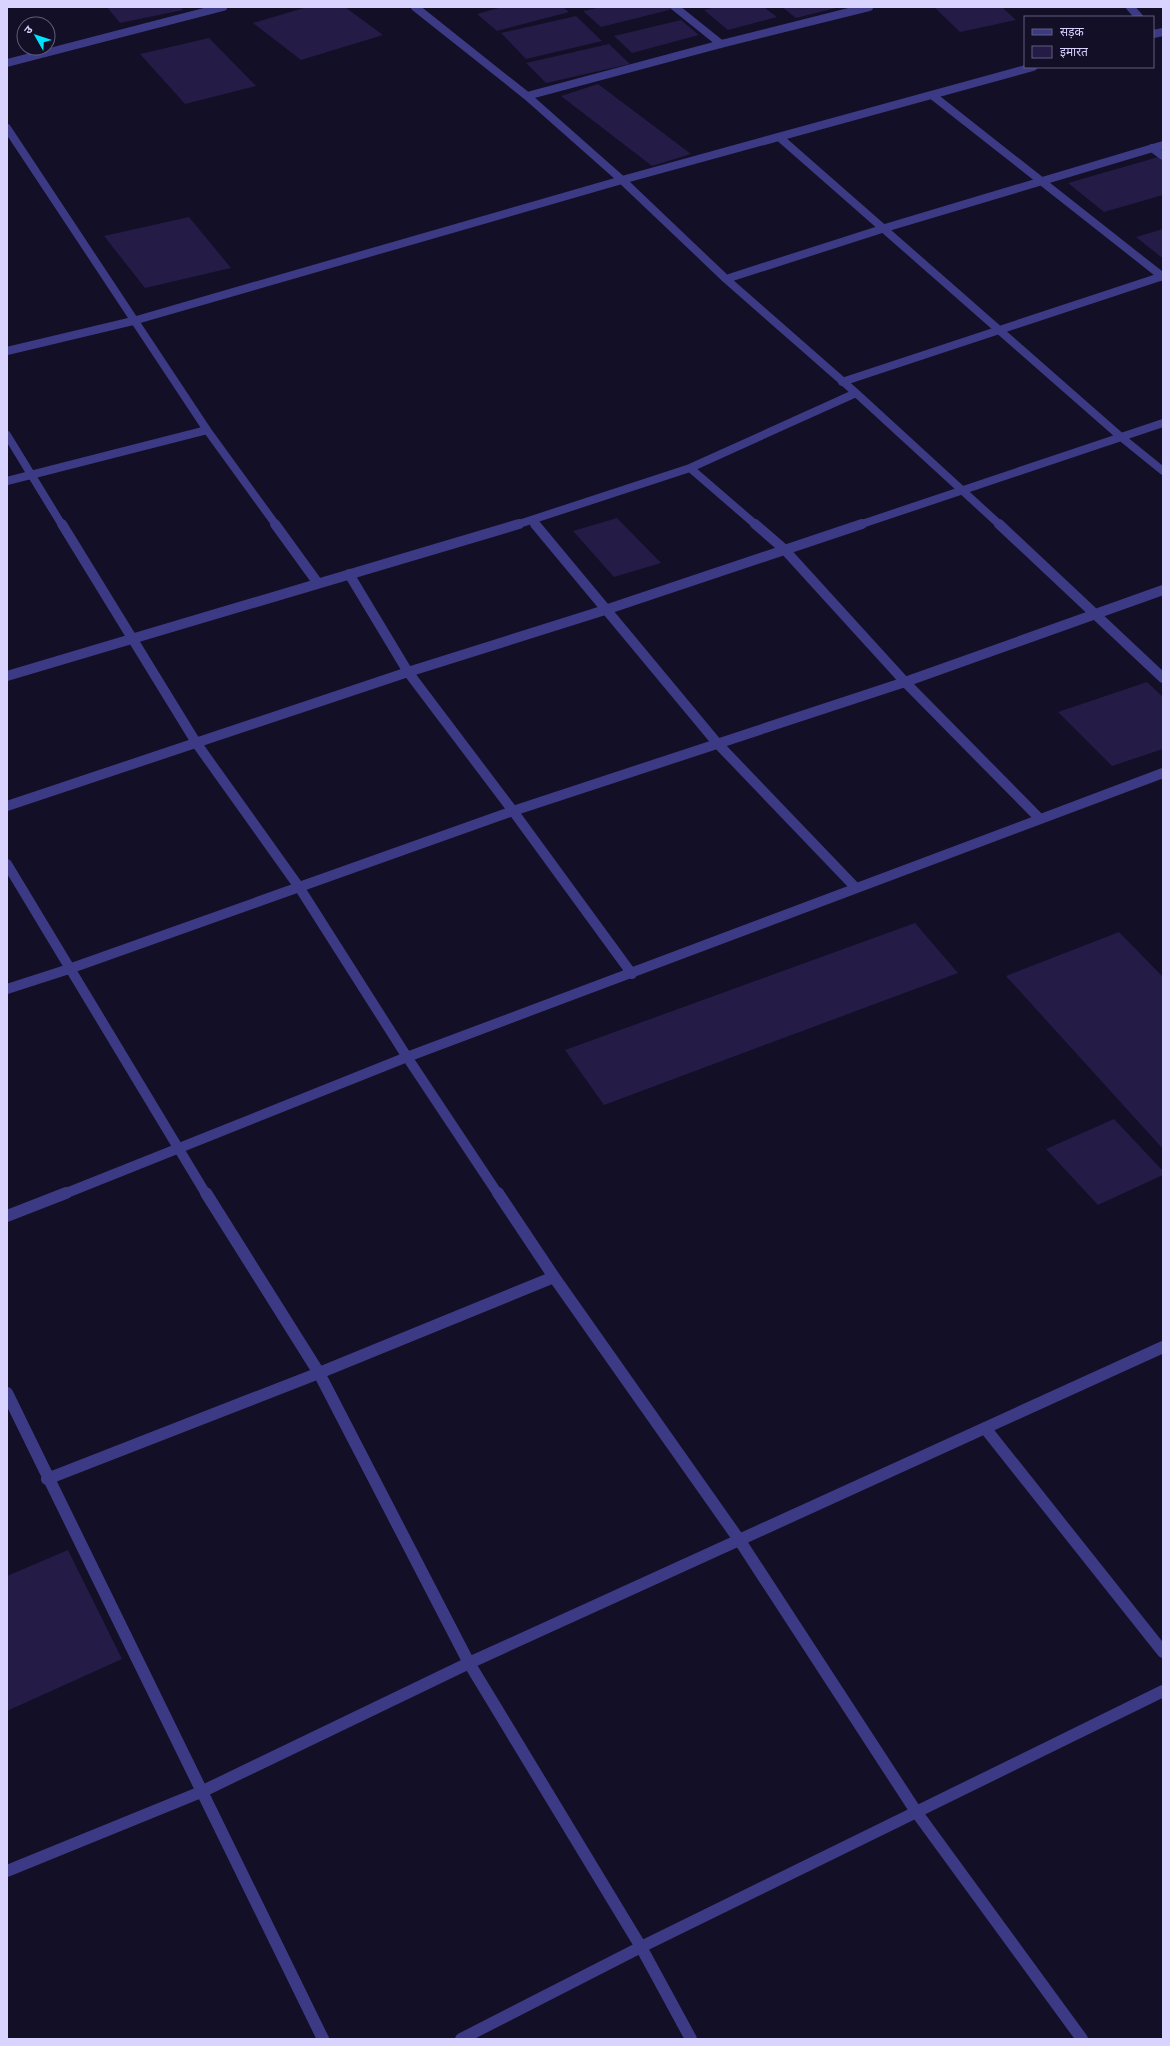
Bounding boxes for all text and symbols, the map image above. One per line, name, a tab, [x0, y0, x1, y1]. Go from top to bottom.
north arrow	[16, 16, 56, 56]
legend	[1024, 16, 1154, 68]
text: उ	[21, 22, 36, 37]
text: सड़क	[1060, 24, 1085, 39]
text: इमारत	[1060, 44, 1089, 59]

